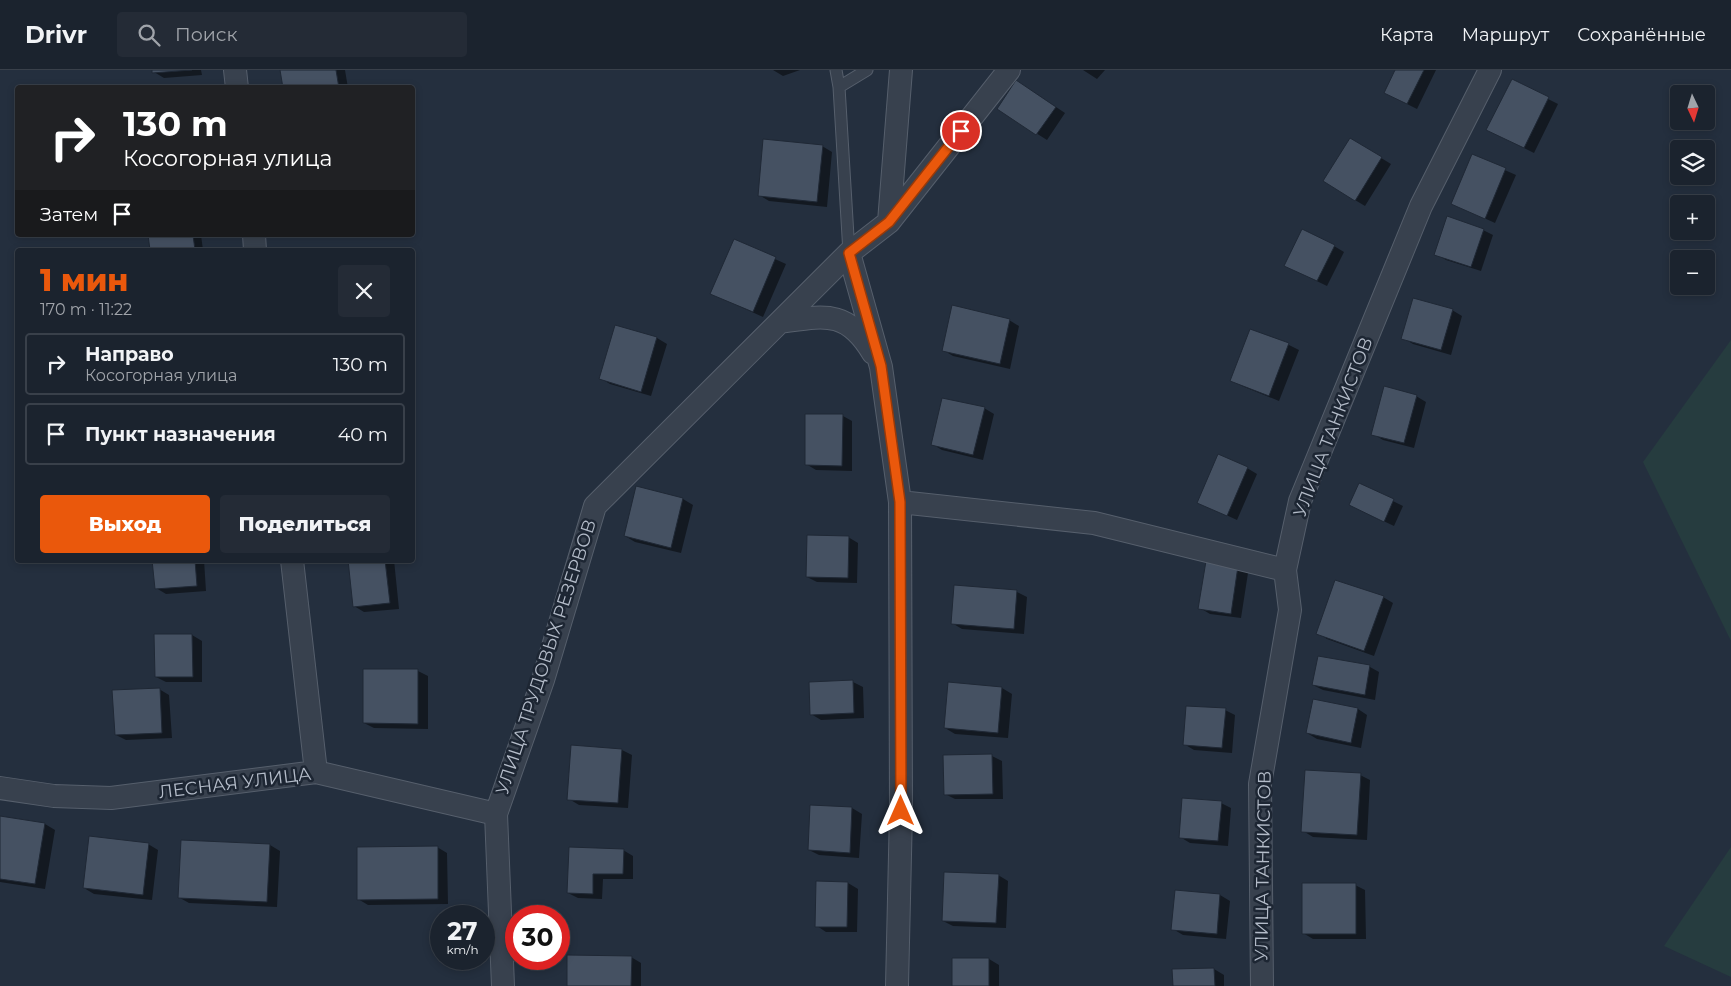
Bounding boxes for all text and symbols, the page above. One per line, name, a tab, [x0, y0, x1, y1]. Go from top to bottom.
search box	[117, 12, 467, 57]
text: Drivr	[25, 20, 87, 49]
icon: search	[135, 21, 163, 49]
text: Поиск	[175, 23, 238, 46]
text: Карта	[1380, 24, 1434, 46]
text: Маршрут	[1462, 24, 1549, 46]
text: Сохранённые	[1577, 24, 1706, 46]
north arrow	[1670, 85, 1715, 130]
map controls	[1670, 85, 1715, 295]
text: 130 m	[123, 102, 228, 145]
icon: right	[40, 105, 105, 170]
pin	[940, 110, 982, 152]
icon: arrive	[947, 117, 975, 145]
button: layers	[1670, 140, 1715, 185]
text: Косогорная улица	[123, 145, 332, 172]
button: +	[1670, 195, 1715, 240]
icon: arrive	[108, 200, 136, 228]
text: Затем	[40, 203, 98, 226]
button: −	[1670, 250, 1715, 295]
text: 1 мин	[40, 262, 128, 299]
button: close	[338, 265, 390, 317]
text: 170 m · 11:22	[40, 300, 132, 319]
street label: УЛИЦА ТАНКИСТОВ	[1289, 334, 1377, 520]
text: Направо	[85, 343, 174, 366]
icon: right	[42, 350, 70, 378]
text: 130 m	[333, 353, 388, 376]
text: Косогорная улица	[85, 366, 237, 385]
icon: arrive	[42, 420, 70, 448]
text: Пункт назначения	[85, 423, 276, 446]
text: 40 m	[338, 423, 388, 446]
button: Выход	[40, 495, 210, 553]
button: Поделиться	[220, 495, 390, 553]
street label: УЛИЦА ТРУДОВЫХ РЕЗЕРВОВ	[491, 517, 601, 797]
street label: ЛЕСНАЯ УЛИЦА	[158, 763, 313, 803]
street label: УЛИЦА ТАНКИСТОВ	[1250, 770, 1276, 962]
position arrow	[874, 784, 926, 836]
speed limit sign: 30	[505, 905, 570, 970]
text: 27	[447, 916, 478, 946]
text: km/h	[446, 942, 479, 957]

